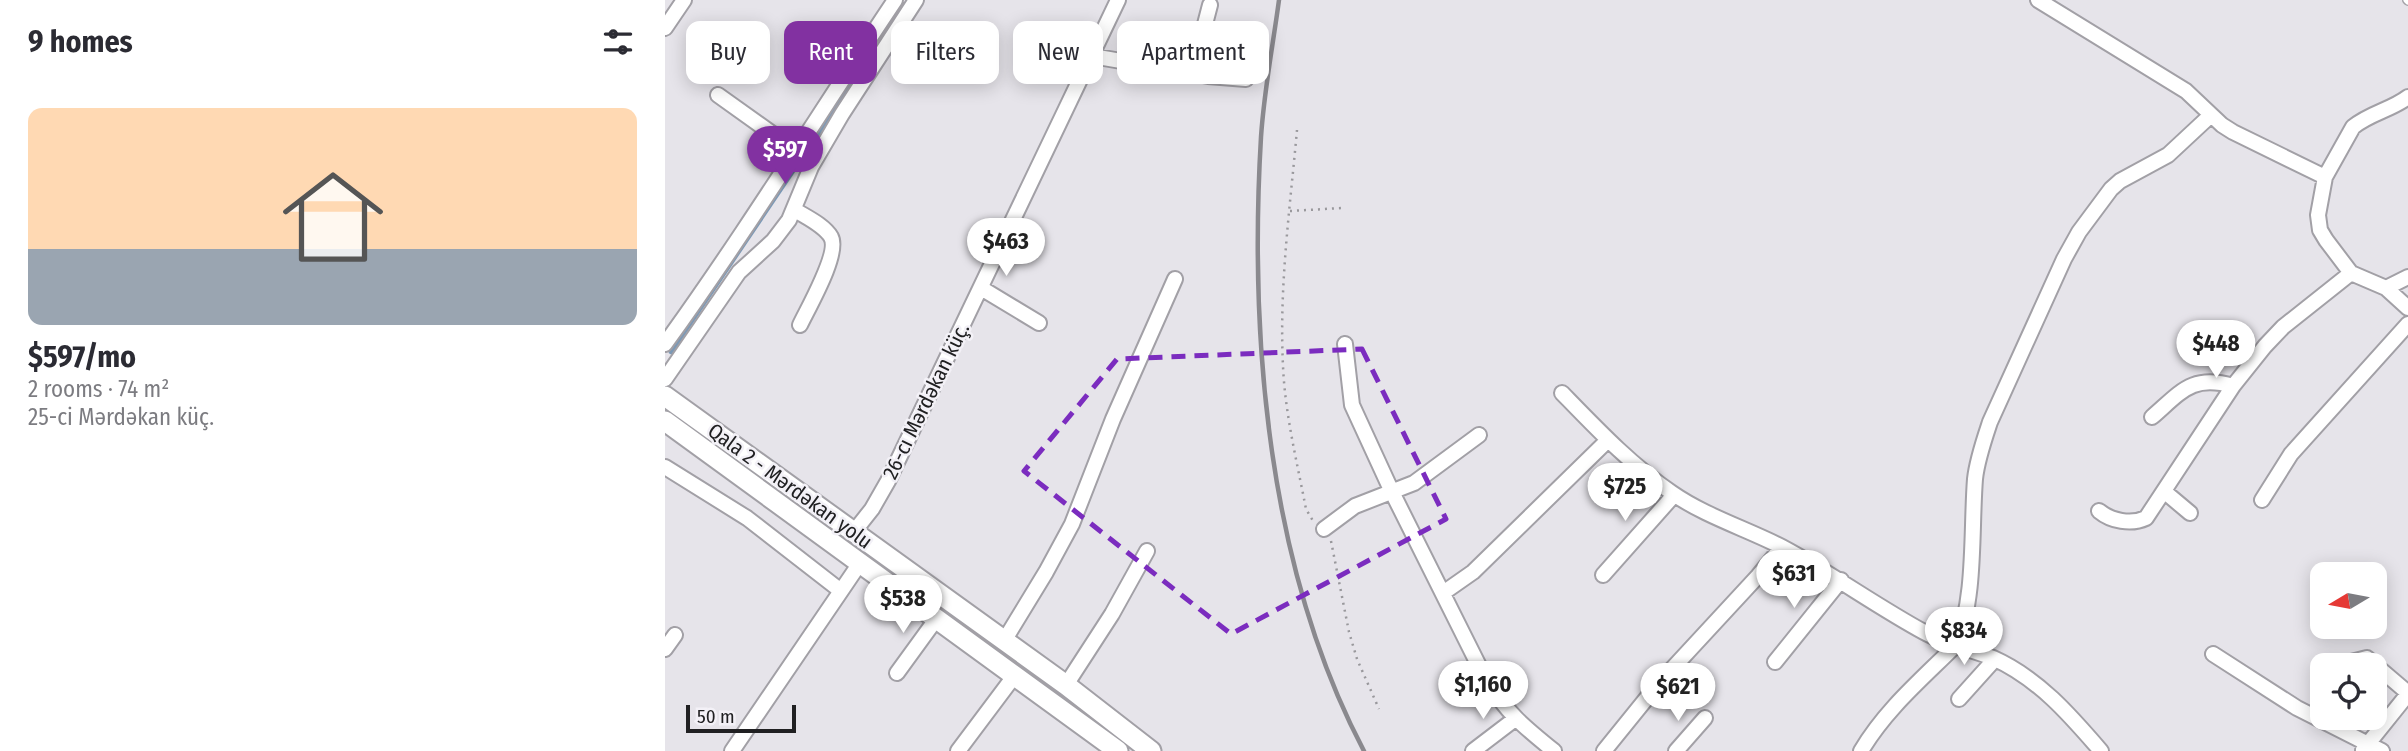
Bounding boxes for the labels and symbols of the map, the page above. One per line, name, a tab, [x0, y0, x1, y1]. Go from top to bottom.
pin: $597	[744, 127, 826, 186]
pin: $463	[965, 218, 1047, 278]
street label: 26-cı Mərdəkan küç.	[877, 319, 975, 483]
pin: $448	[2175, 320, 2257, 380]
street label: Qala 2 - Mərdəkan yolu	[703, 418, 877, 554]
pin: $725	[1584, 463, 1666, 523]
pin: $631	[1753, 550, 1835, 610]
north arrow	[2310, 562, 2387, 639]
pin: $538	[862, 576, 944, 635]
pin: $834	[1923, 608, 2005, 667]
pin: $1,160	[1426, 662, 1540, 721]
pin: $621	[1637, 664, 1719, 723]
scale bar	[686, 702, 796, 734]

